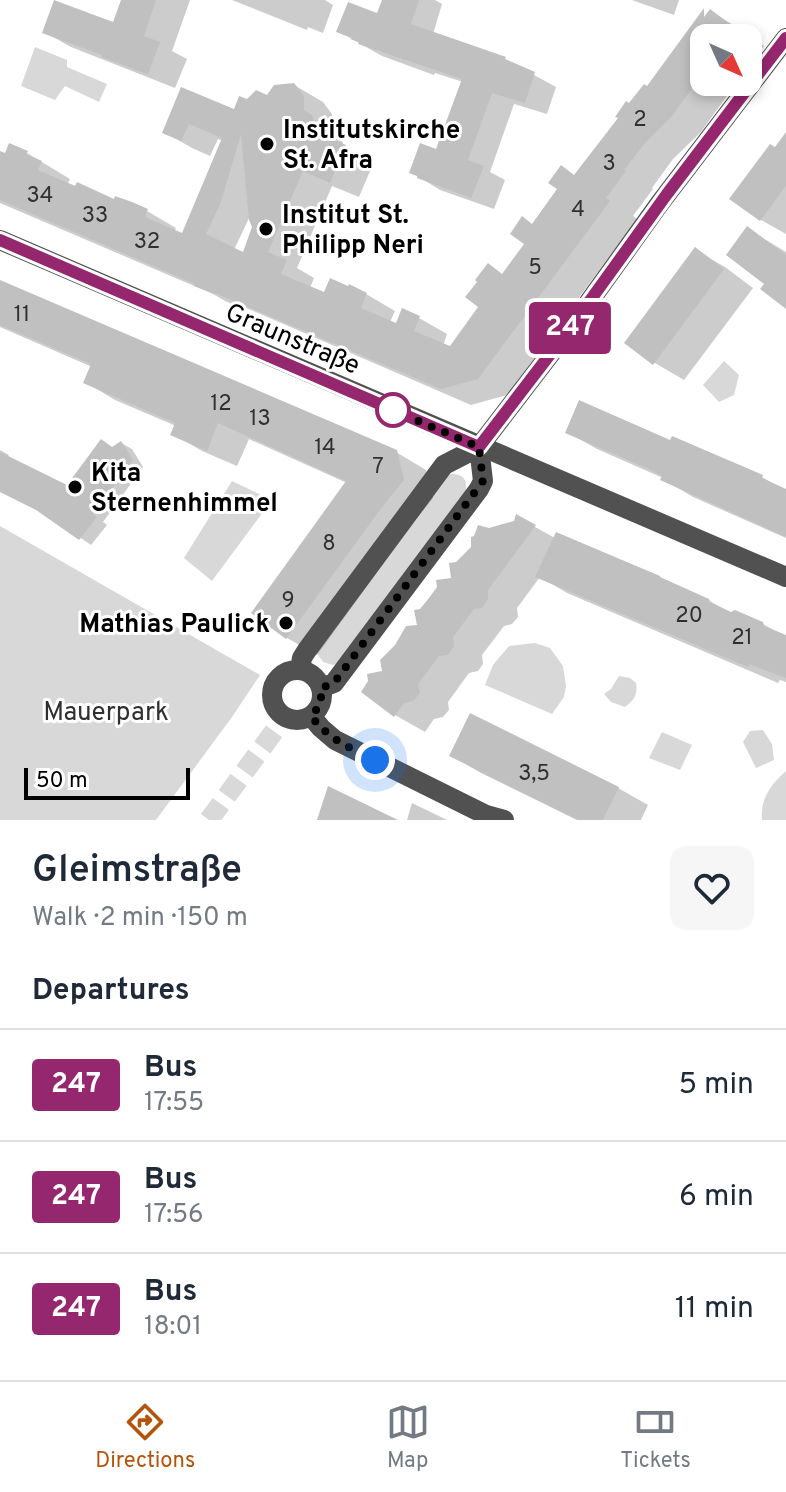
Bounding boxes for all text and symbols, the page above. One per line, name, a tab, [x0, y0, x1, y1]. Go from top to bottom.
north arrow	[690, 24, 762, 96]
map controls	[690, 24, 762, 96]
house number: 2	[633, 107, 647, 134]
place label: Institutskirche St. Afra	[283, 115, 460, 178]
marker: Institutskirche St. Afra	[258, 135, 276, 153]
house number: 3	[602, 151, 616, 178]
house number: 34	[27, 183, 53, 210]
house number: 4	[571, 197, 585, 224]
place label: Institut St. Philipp Neri	[282, 200, 424, 263]
house number: 33	[82, 203, 108, 230]
marker: Institut St. Philipp Neri	[257, 220, 275, 238]
house number: 32	[134, 229, 160, 256]
house number: 5	[528, 255, 542, 282]
street label: Graunstraße	[220, 297, 364, 383]
house number: 11	[14, 302, 30, 329]
line badge: 247	[524, 302, 616, 354]
text: 247	[545, 310, 595, 346]
house number: 12	[210, 391, 232, 418]
unlabelled marker	[376, 393, 410, 427]
house number: 13	[249, 406, 271, 433]
house number: 14	[314, 435, 336, 462]
house number: 7	[372, 454, 384, 481]
place label: Kita Sternenhimmel	[91, 458, 278, 521]
marker: Kita Sternenhimmel	[66, 478, 84, 496]
house number: 8	[322, 531, 336, 558]
house number: 9	[281, 588, 295, 615]
house number: 20	[675, 603, 703, 630]
place label: Mathias Paulick	[79, 609, 270, 642]
marker: Mathias Paulick	[277, 614, 295, 632]
house number: 21	[731, 625, 753, 652]
park label: Mauerpark	[43, 697, 169, 730]
your location	[355, 740, 395, 780]
house number: 3,5	[518, 761, 550, 788]
scale bar	[24, 764, 190, 800]
text: 50 m	[36, 768, 88, 795]
button: heart	[670, 846, 754, 930]
text: Gleimstraße	[32, 847, 242, 896]
text: Walk · 2 min · 150 m	[32, 902, 248, 935]
text: Departures	[32, 973, 190, 1010]
text: Bus	[144, 1050, 197, 1087]
text: 247	[51, 1067, 101, 1103]
text: 5 min	[678, 1067, 754, 1104]
text: 17:55	[144, 1087, 204, 1120]
text: Bus	[144, 1162, 197, 1199]
text: 247	[51, 1179, 101, 1215]
text: 6 min	[679, 1179, 754, 1216]
text: 17:56	[144, 1199, 204, 1232]
text: Bus	[144, 1274, 197, 1311]
text: 247	[51, 1291, 101, 1327]
text: 11 min	[675, 1291, 754, 1328]
text: 18:01	[144, 1311, 202, 1344]
tab: Directions	[95, 1400, 195, 1475]
tab: Map	[386, 1400, 430, 1475]
tab: Tickets	[620, 1400, 691, 1475]

